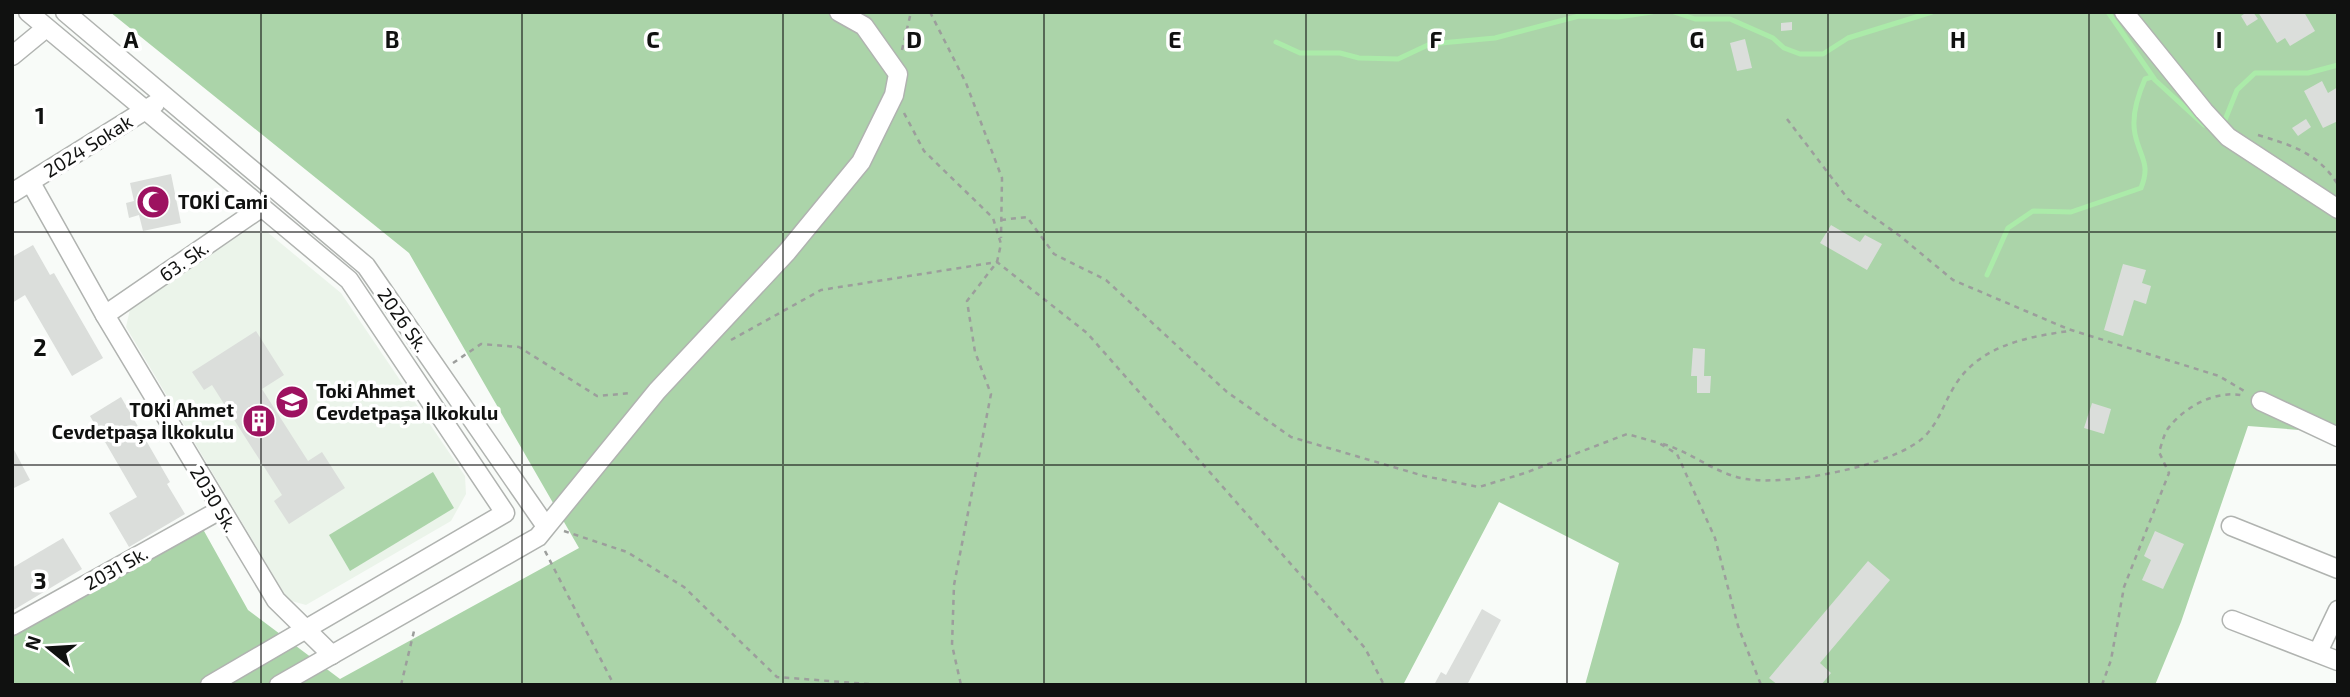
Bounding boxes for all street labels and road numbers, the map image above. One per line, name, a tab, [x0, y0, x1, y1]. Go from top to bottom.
street label: 2024 Sokak	[39, 109, 136, 182]
street label: 63. Sk.	[155, 235, 213, 286]
street label: 2026 Sk.	[373, 283, 434, 356]
street label: 2030 Sk.	[186, 461, 243, 536]
street label: 2031 Sk.	[80, 541, 152, 594]

